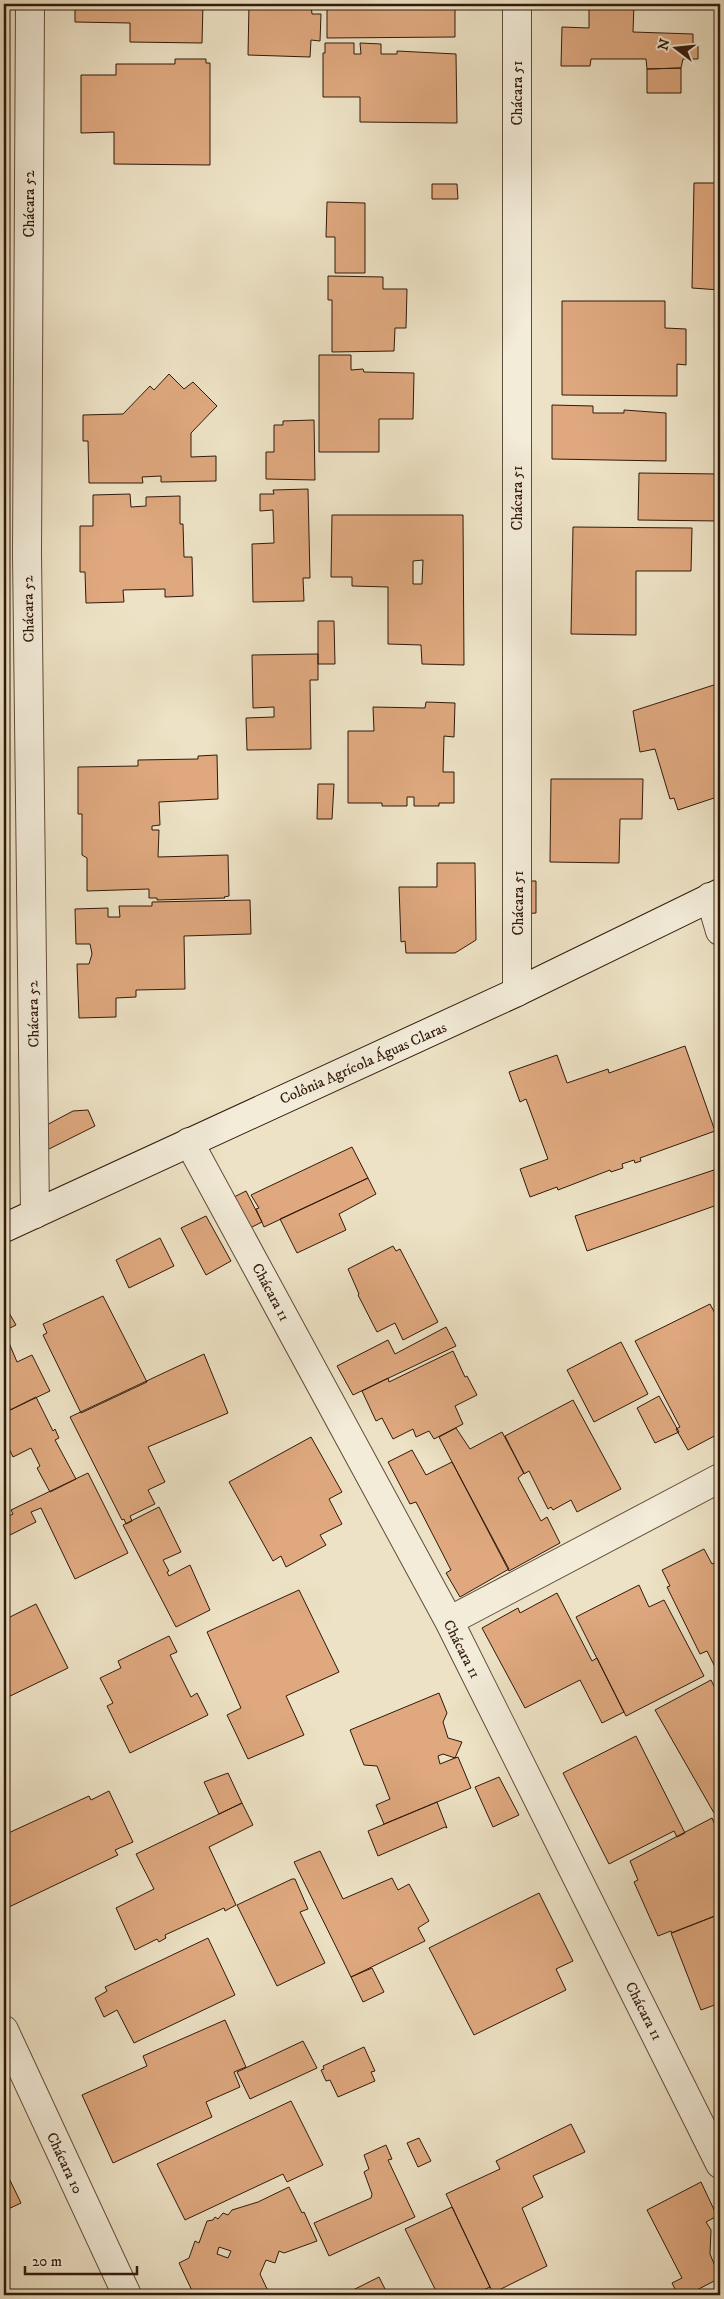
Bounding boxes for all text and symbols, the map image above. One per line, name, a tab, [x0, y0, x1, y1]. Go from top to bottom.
north arrow	[652, 22, 702, 72]
text: N	[654, 36, 675, 53]
street label: Chácara 51	[508, 60, 527, 126]
street label: Chácara 52	[20, 170, 39, 238]
street label: Chácara 51	[508, 465, 527, 531]
street label: Chácara 52	[18, 575, 39, 643]
street label: Chácara 51	[509, 870, 528, 936]
street label: Chácara 52	[23, 980, 44, 1048]
street label: Colônia Agrícola Águas Claras	[276, 1017, 450, 1109]
street label: Chácara 11	[247, 1260, 294, 1325]
street label: Chácara 11	[439, 1617, 484, 1682]
street label: Chácara 11	[621, 1979, 666, 2044]
street label: Chácara 10	[42, 2129, 87, 2197]
scale bar	[25, 2244, 138, 2276]
text: 20 m	[32, 2252, 62, 2271]

